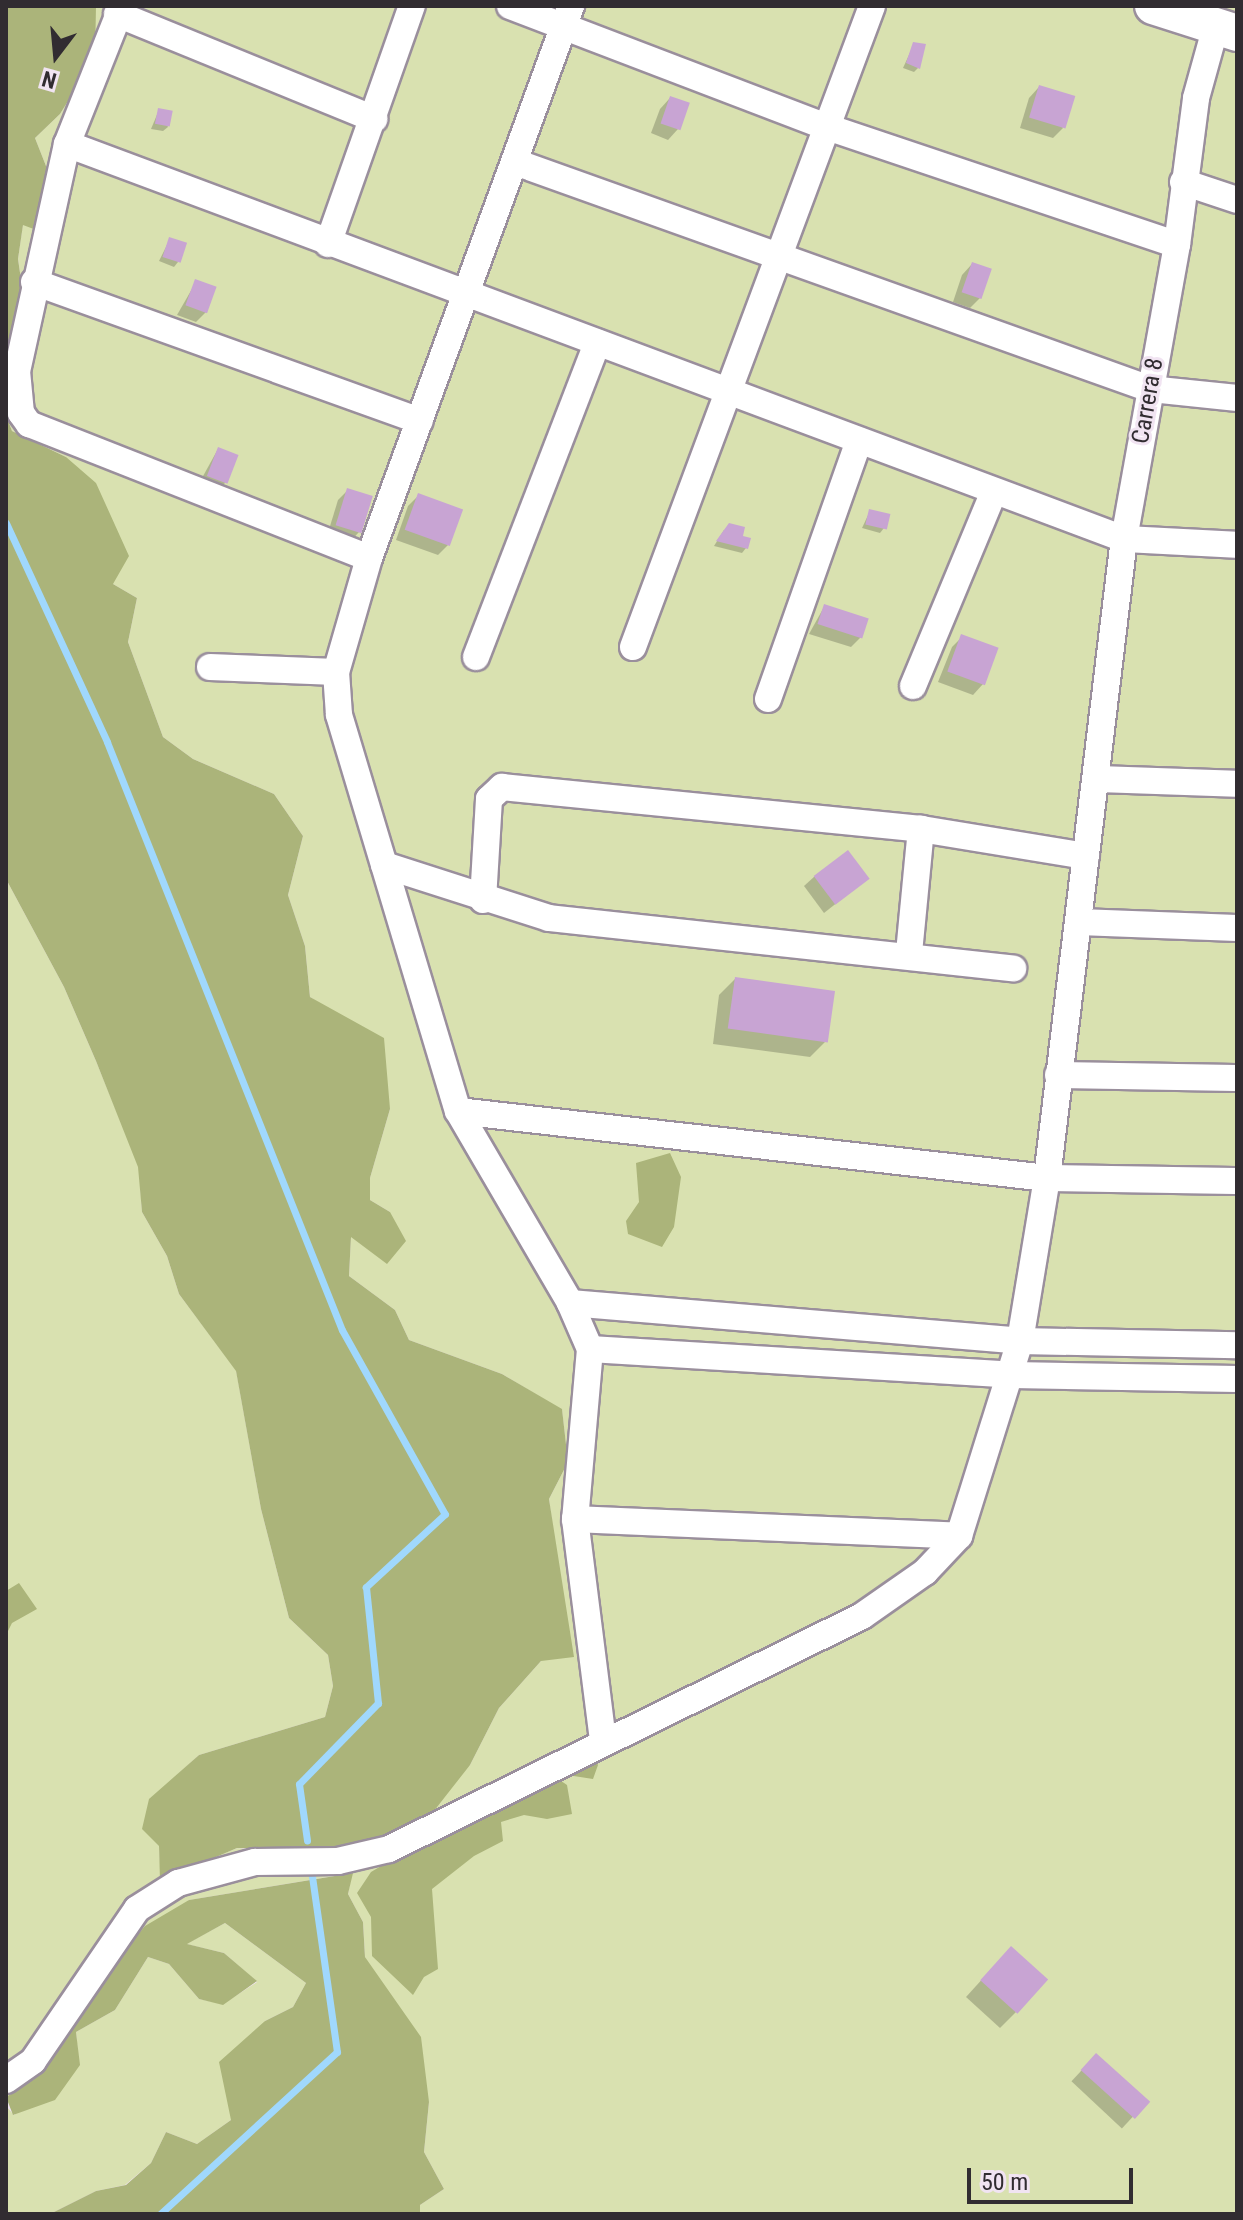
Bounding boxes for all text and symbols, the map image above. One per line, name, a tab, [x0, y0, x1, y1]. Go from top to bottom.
north arrow	[16, 16, 96, 96]
text: N	[39, 66, 59, 93]
street label: Carrera 8	[1126, 356, 1170, 446]
scale bar	[971, 2152, 1137, 2202]
text: 50 m	[981, 2168, 1028, 2196]

